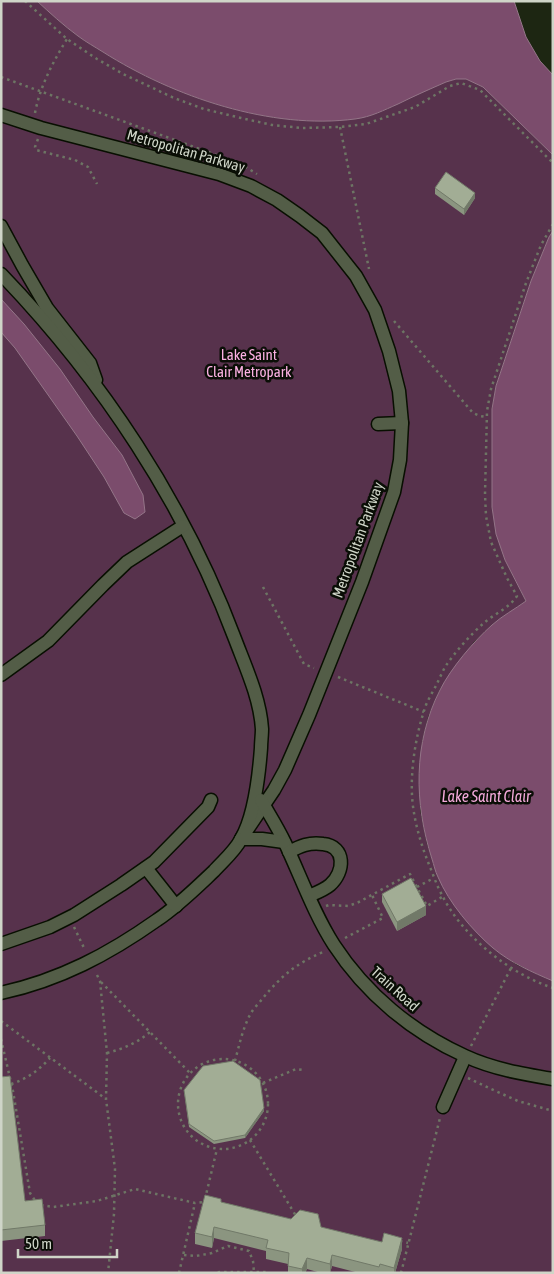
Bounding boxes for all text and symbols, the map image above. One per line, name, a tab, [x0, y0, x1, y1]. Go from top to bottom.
street label: Metropolitan Parkway	[125, 126, 247, 175]
park label: Lake Saint Clair Metropark	[206, 346, 292, 380]
street label: Metropolitan Parkway	[329, 480, 386, 600]
water label: Lake Saint Clair	[441, 787, 532, 805]
street label: Train Road	[368, 963, 423, 1014]
scale bar	[18, 1226, 116, 1258]
text: 50 m	[25, 1235, 52, 1252]

